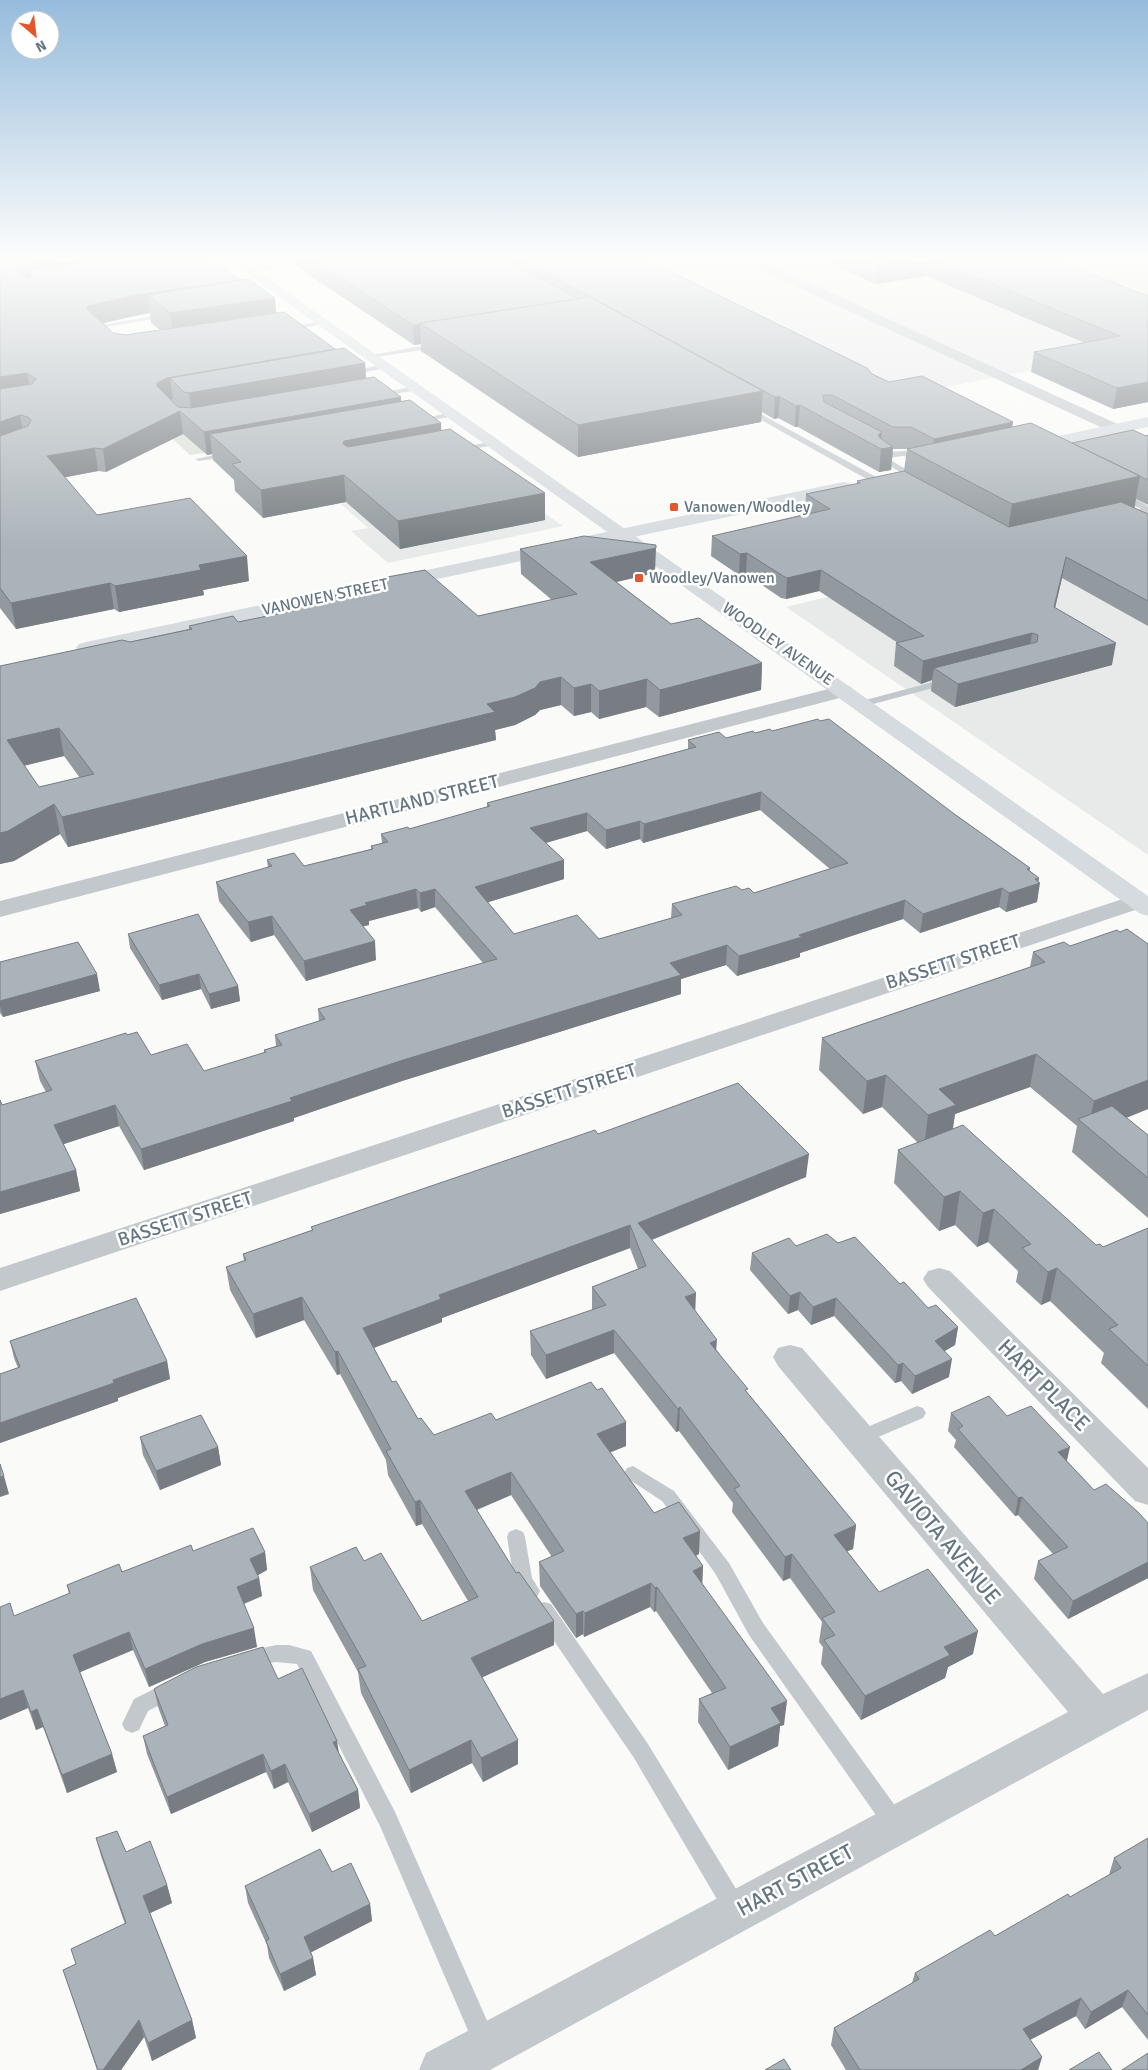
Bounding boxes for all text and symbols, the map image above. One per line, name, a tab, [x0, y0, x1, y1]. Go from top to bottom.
north arrow	[10, 10, 60, 60]
text: N	[33, 36, 49, 56]
place label: Vanowen/Woodley	[684, 497, 811, 517]
marker: Vanowen/Woodley	[668, 501, 680, 513]
place label: Woodley/Vanowen	[649, 568, 775, 588]
marker: Woodley/Vanowen	[633, 572, 645, 584]
street label: VANOWEN STREET	[260, 574, 390, 620]
street label: WOODLEY AVENUE	[718, 598, 838, 690]
street label: HARTLAND STREET	[343, 769, 502, 831]
street label: BASSETT STREET	[883, 929, 1024, 995]
street label: BASSETT STREET	[499, 1058, 640, 1124]
street label: BASSETT STREET	[115, 1186, 256, 1252]
street label: HART PLACE	[992, 1333, 1096, 1437]
street label: GAVIOTA AVENUE	[879, 1464, 1007, 1610]
street label: HART STREET	[732, 1838, 858, 1922]

